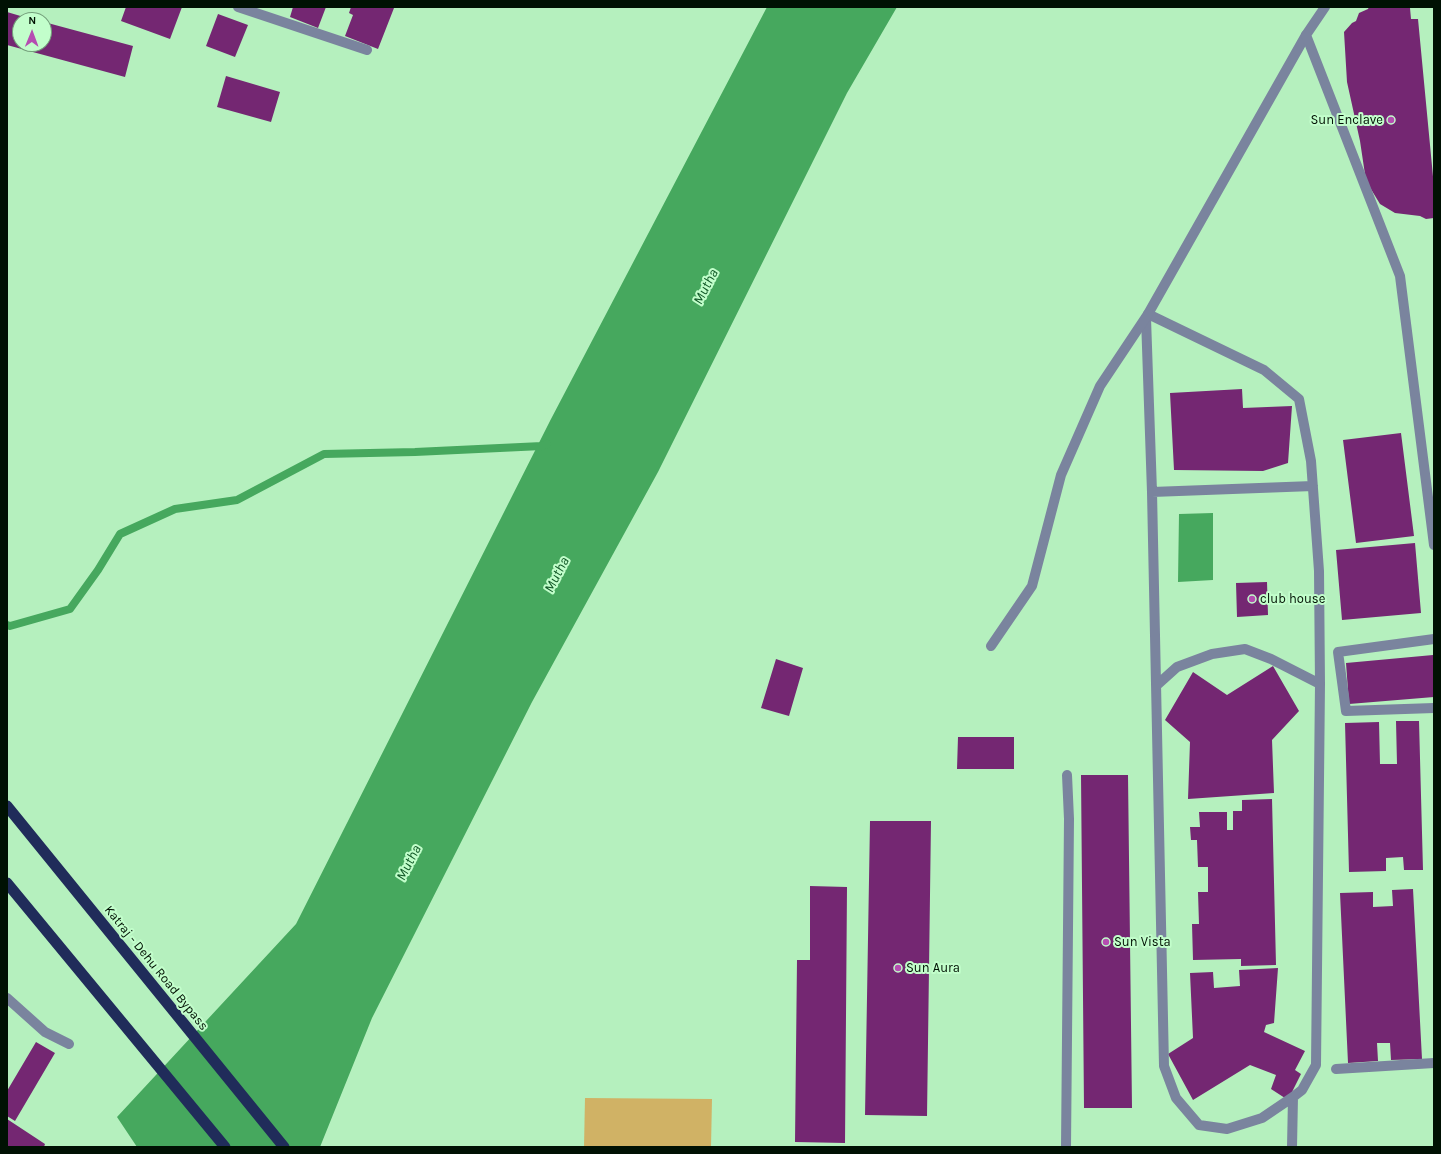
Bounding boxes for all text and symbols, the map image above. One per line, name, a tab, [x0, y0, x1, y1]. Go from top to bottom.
north arrow	[12, 12, 52, 52]
text: N	[28, 14, 36, 27]
place label: Sun Enclave	[1310, 112, 1383, 128]
marker: Sun Enclave	[1386, 115, 1396, 125]
water label: Mutha	[690, 266, 722, 308]
water label: Mutha	[541, 554, 573, 596]
place label: club house	[1260, 591, 1325, 607]
marker: club house	[1247, 594, 1257, 604]
water label: Mutha	[393, 842, 425, 884]
street label: Katraj - Dehu Road Bypass	[101, 902, 211, 1034]
place label: Sun Vista	[1114, 934, 1171, 950]
marker: Sun Vista	[1101, 937, 1111, 947]
place label: Sun Aura	[906, 960, 960, 976]
marker: Sun Aura	[893, 963, 903, 973]

